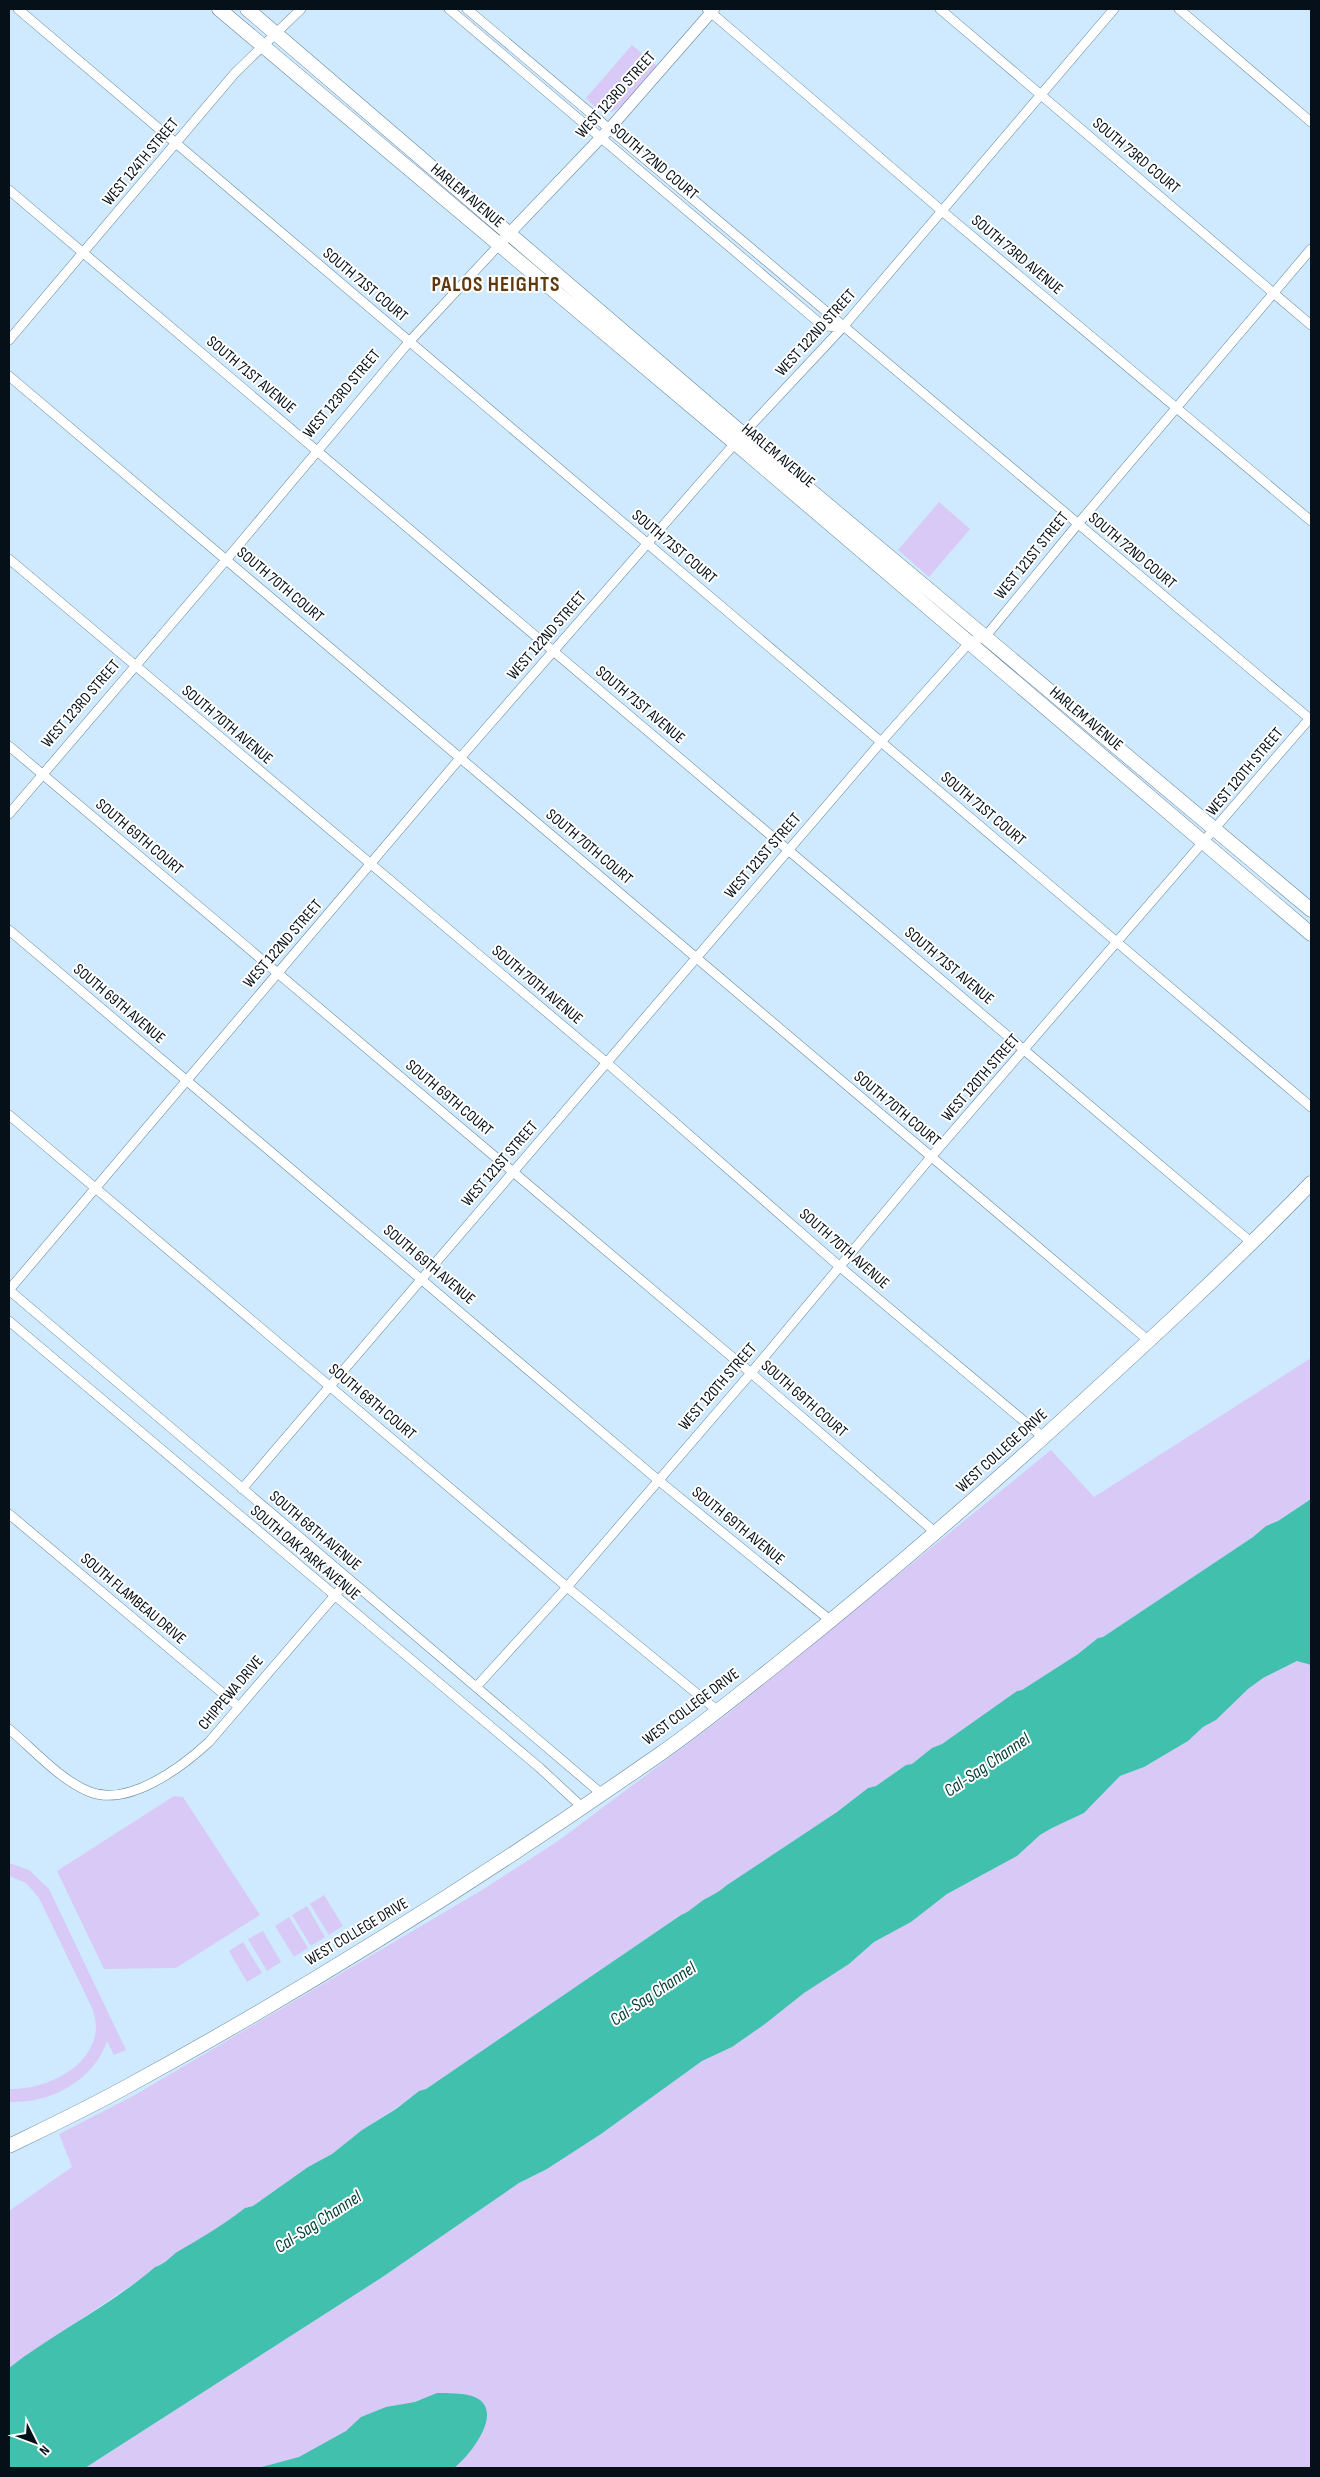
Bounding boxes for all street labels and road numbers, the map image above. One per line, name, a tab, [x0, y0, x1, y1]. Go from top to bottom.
street label: WEST 123RD STREET	[572, 47, 660, 142]
street label: WEST 124TH STREET	[99, 114, 183, 210]
street label: SOUTH 73RD COURT	[1089, 114, 1184, 198]
street label: SOUTH 72ND COURT	[606, 120, 702, 204]
street label: HARLEM AVENUE	[427, 160, 507, 232]
street label: SOUTH 73RD AVENUE	[967, 211, 1067, 299]
street label: SOUTH 71ST COURT	[319, 244, 412, 326]
street label: WEST 122ND STREET	[772, 285, 860, 380]
street label: SOUTH 71ST AVENUE	[203, 332, 299, 418]
street label: WEST 123RD STREET	[299, 345, 385, 442]
street label: HARLEM AVENUE	[738, 420, 818, 492]
street label: SOUTH 71ST COURT	[628, 506, 721, 588]
street label: WEST 121ST STREET	[991, 508, 1073, 604]
street label: SOUTH 72ND COURT	[1084, 509, 1180, 593]
street label: SOUTH 70TH COURT	[233, 543, 328, 627]
street label: WEST 122ND STREET	[504, 588, 591, 684]
street label: WEST 123RD STREET	[38, 656, 125, 752]
street label: SOUTH 71ST AVENUE	[592, 662, 688, 748]
street label: SOUTH 70TH AVENUE	[178, 681, 276, 769]
street label: HARLEM AVENUE	[1046, 683, 1126, 755]
street label: WEST 120TH STREET	[1203, 724, 1288, 820]
street label: SOUTH 71ST COURT	[937, 768, 1030, 850]
street label: SOUTH 69TH COURT	[91, 795, 187, 879]
street label: SOUTH 70TH COURT	[542, 805, 637, 889]
street label: WEST 121ST STREET	[721, 809, 806, 903]
street label: WEST 122ND STREET	[240, 896, 327, 992]
street label: SOUTH 71ST AVENUE	[901, 923, 997, 1009]
street label: SOUTH 70TH AVENUE	[488, 941, 586, 1029]
street label: SOUTH 69TH AVENUE	[69, 960, 169, 1048]
street label: WEST 120TH STREET	[938, 1030, 1024, 1125]
street label: SOUTH 69TH COURT	[401, 1056, 497, 1140]
street label: SOUTH 70TH COURT	[850, 1067, 945, 1151]
street label: WEST 121ST STREET	[458, 1117, 543, 1211]
street label: SOUTH 70TH AVENUE	[795, 1205, 893, 1293]
street label: SOUTH 69TH AVENUE	[379, 1221, 479, 1309]
street label: WEST 120TH STREET	[675, 1339, 761, 1434]
street label: SOUTH 69TH COURT	[757, 1356, 851, 1442]
street label: SOUTH 68TH COURT	[324, 1360, 420, 1444]
street label: WEST COLLEGE DRIVE	[953, 1405, 1051, 1497]
street label: SOUTH 69TH AVENUE	[688, 1483, 788, 1569]
street label: SOUTH 68TH AVENUE	[265, 1487, 365, 1575]
street label: SOUTH OAK PARK AVENUE	[246, 1502, 364, 1604]
street label: SOUTH FLAMBEAU DRIVE	[76, 1549, 190, 1649]
street label: CHIPPEWA DRIVE	[194, 1652, 268, 1734]
street label: WEST COLLEGE DRIVE	[639, 1665, 743, 1749]
street label: WEST COLLEGE DRIVE	[302, 1894, 412, 1970]

